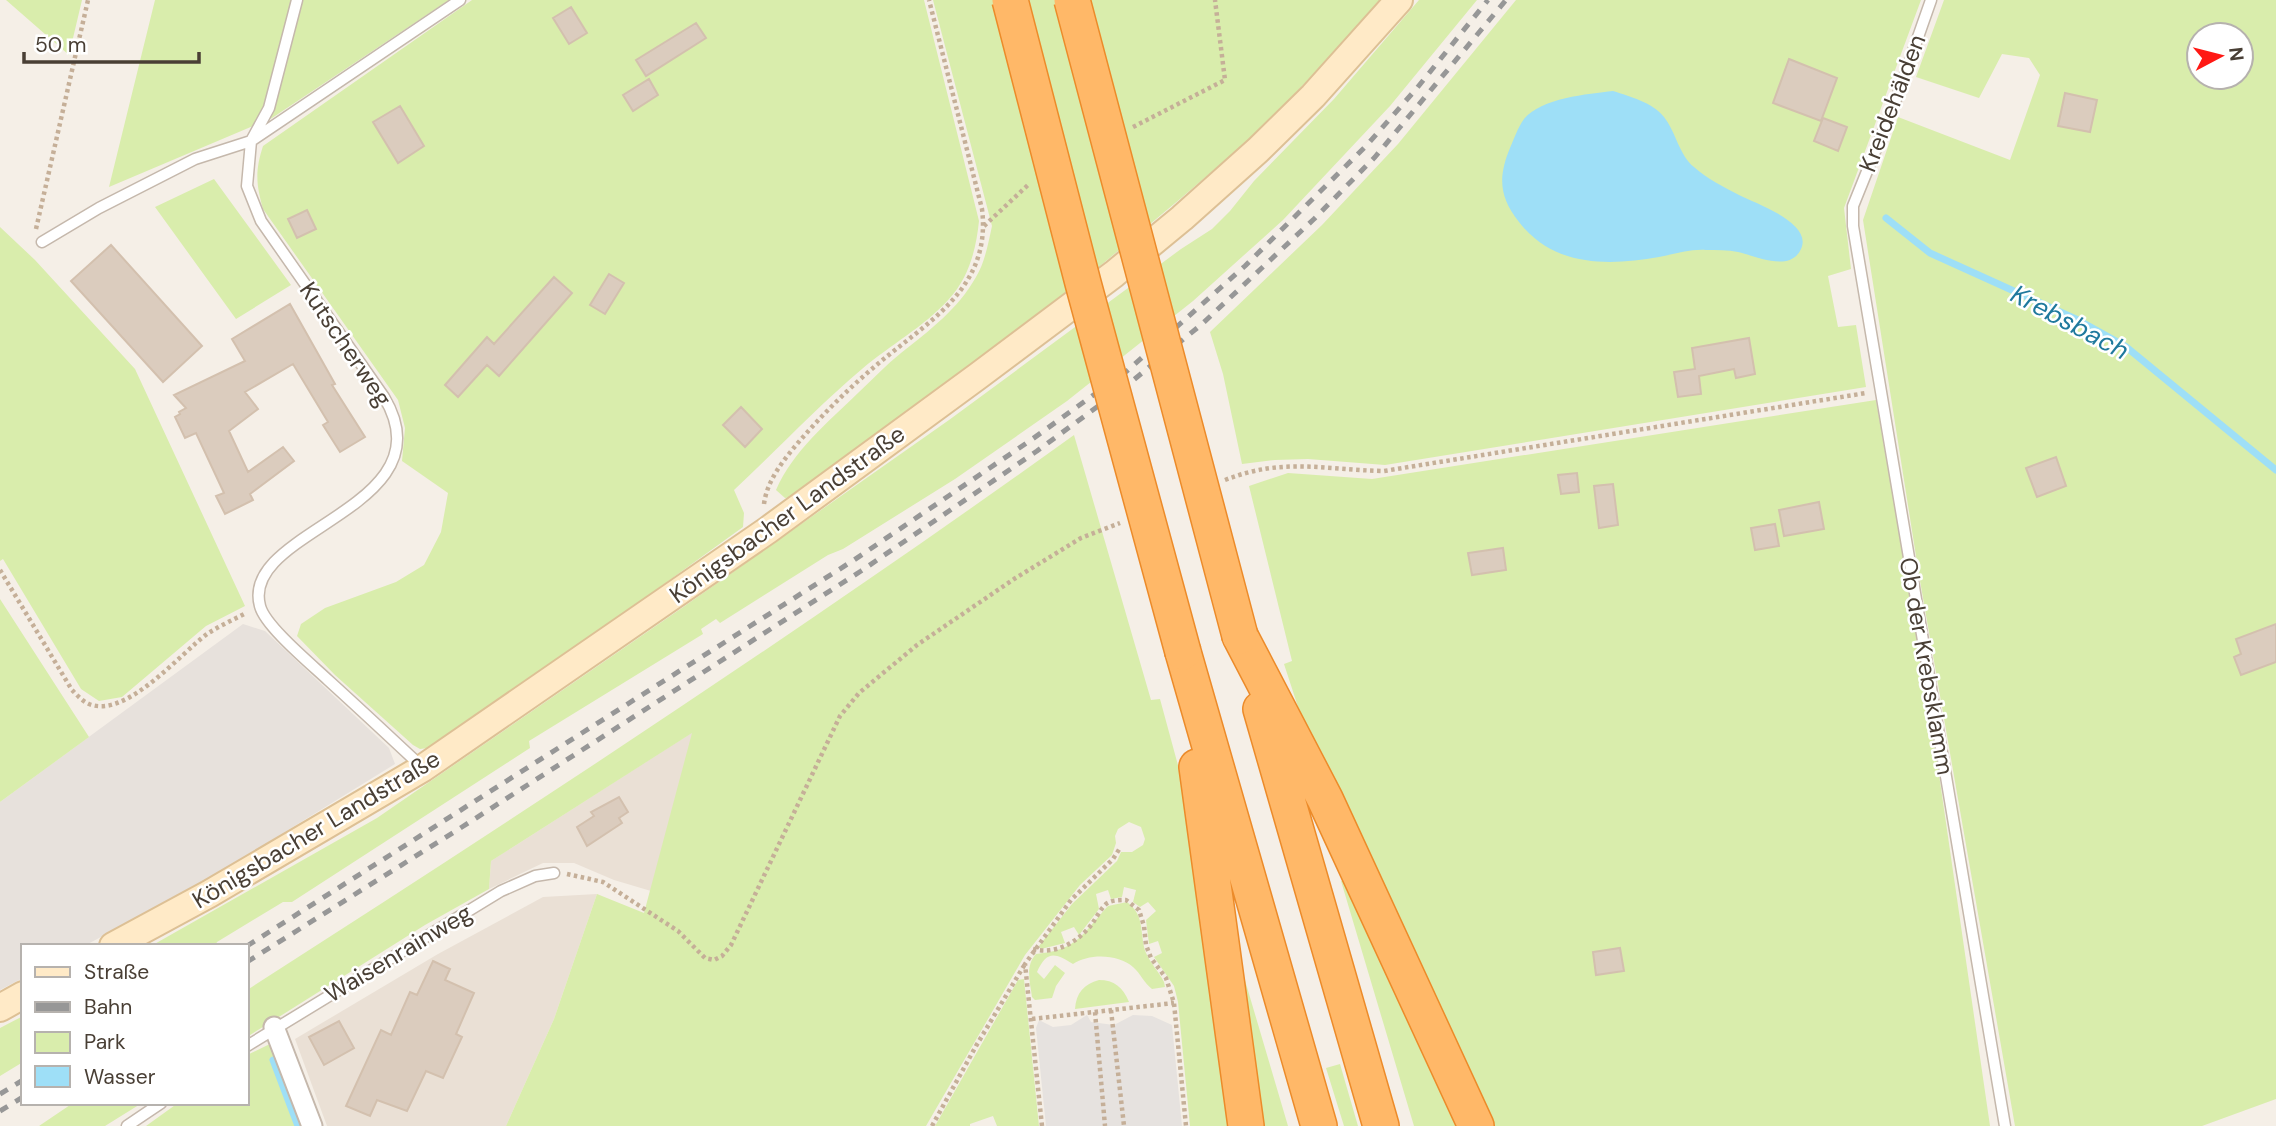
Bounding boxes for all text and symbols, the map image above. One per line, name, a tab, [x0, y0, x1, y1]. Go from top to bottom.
scale bar	[24, 21, 200, 65]
north arrow	[2185, 21, 2255, 91]
street label: Kreidehälden	[1852, 30, 1932, 176]
text: 50 m	[35, 31, 86, 59]
text: N	[2223, 46, 2250, 62]
street label: Kutscherweg	[293, 276, 399, 412]
water label: Krebsbach	[2005, 277, 2135, 367]
street label: Königsbacher Landstraße	[663, 418, 911, 610]
street label: Ob der Krebsklamm	[1893, 555, 1961, 777]
street label: Königsbacher Landstraße	[187, 743, 445, 915]
street label: Waisenrainweg	[319, 897, 477, 1009]
legend	[21, 944, 248, 1105]
text: Straße	[84, 958, 149, 986]
text: Bahn	[84, 993, 132, 1021]
text: Park	[84, 1028, 126, 1056]
text: Wasser	[84, 1063, 156, 1091]

